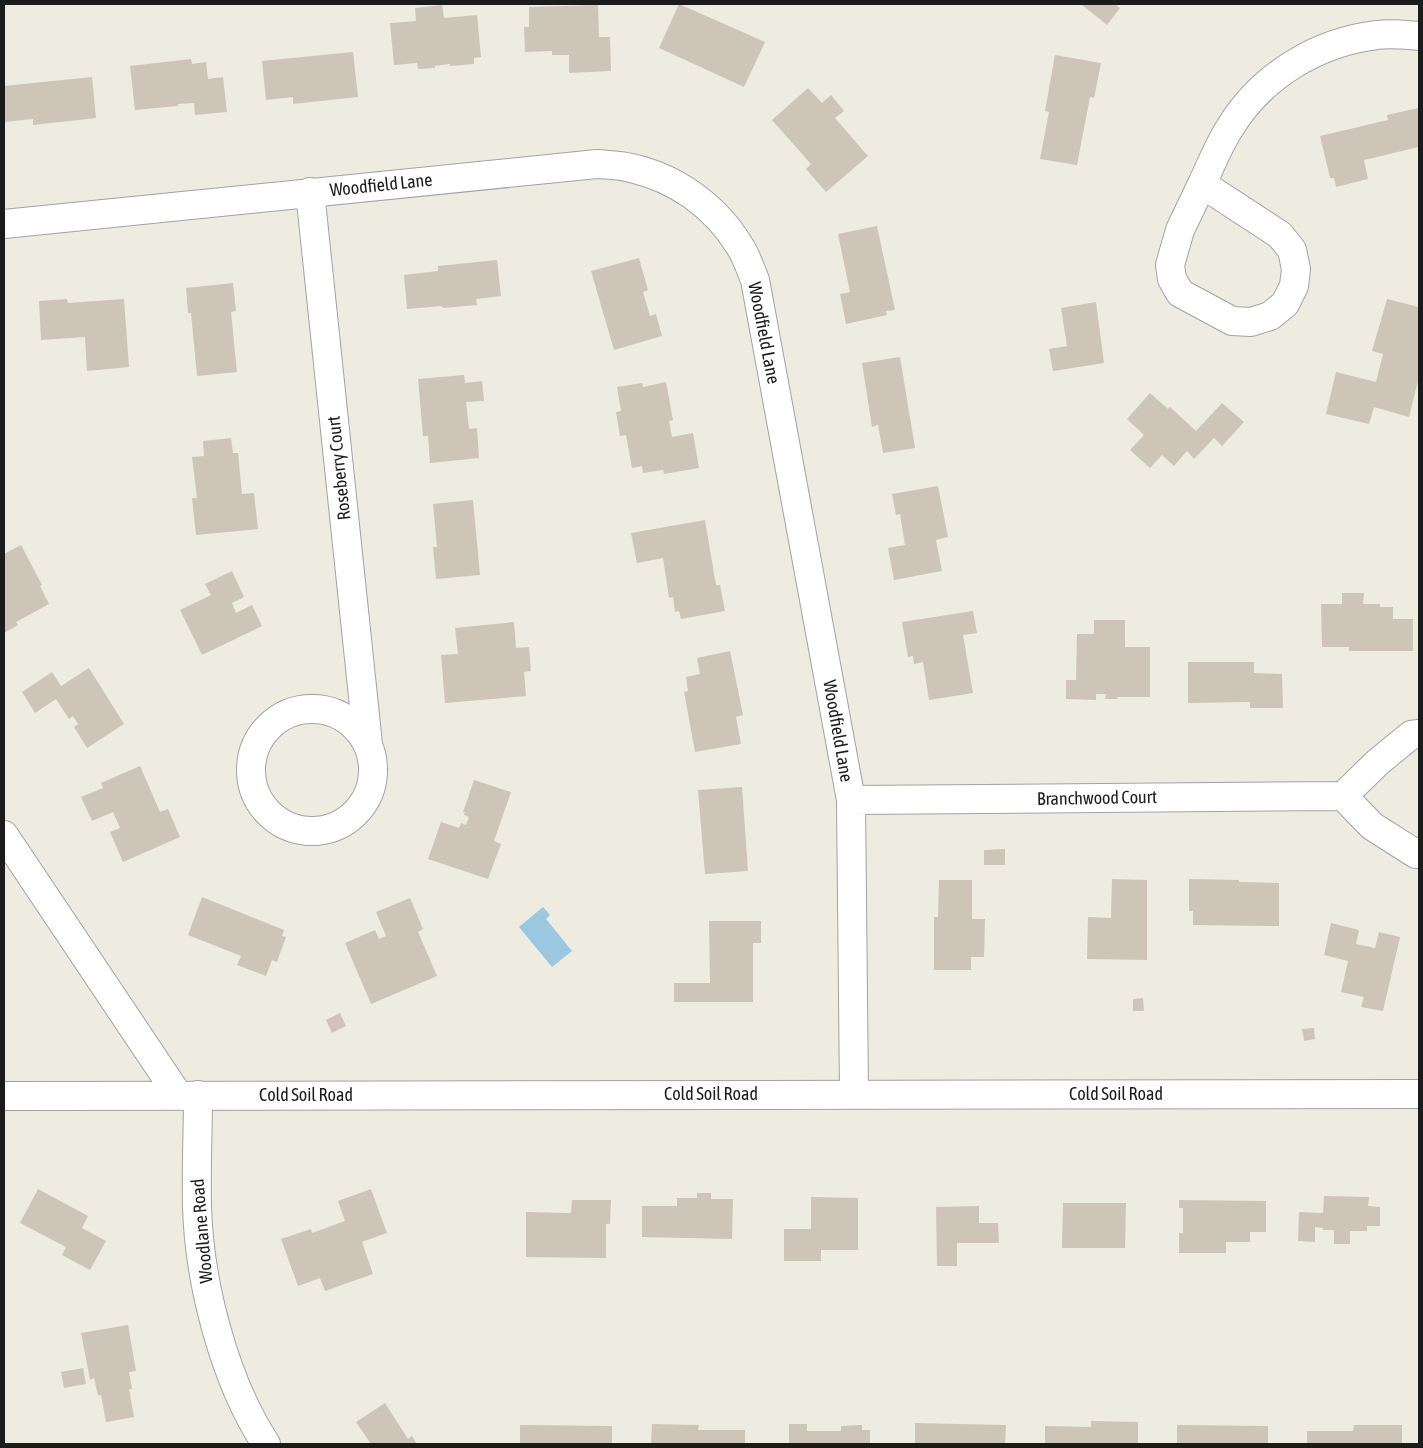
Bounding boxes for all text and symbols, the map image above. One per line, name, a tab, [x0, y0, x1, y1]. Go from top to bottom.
street label: Woodfield Lane	[329, 169, 433, 200]
street label: Woodfield Lane	[744, 280, 785, 386]
street label: Roseberry Court	[323, 415, 354, 521]
street label: Woodfield Lane	[819, 678, 858, 783]
street label: Branchwood Court	[1037, 786, 1157, 809]
street label: Cold Soil Road	[664, 1083, 758, 1104]
street label: Cold Soil Road	[1069, 1083, 1163, 1104]
street label: Cold Soil Road	[259, 1084, 353, 1105]
street label: Woodlane Road	[186, 1178, 217, 1284]

